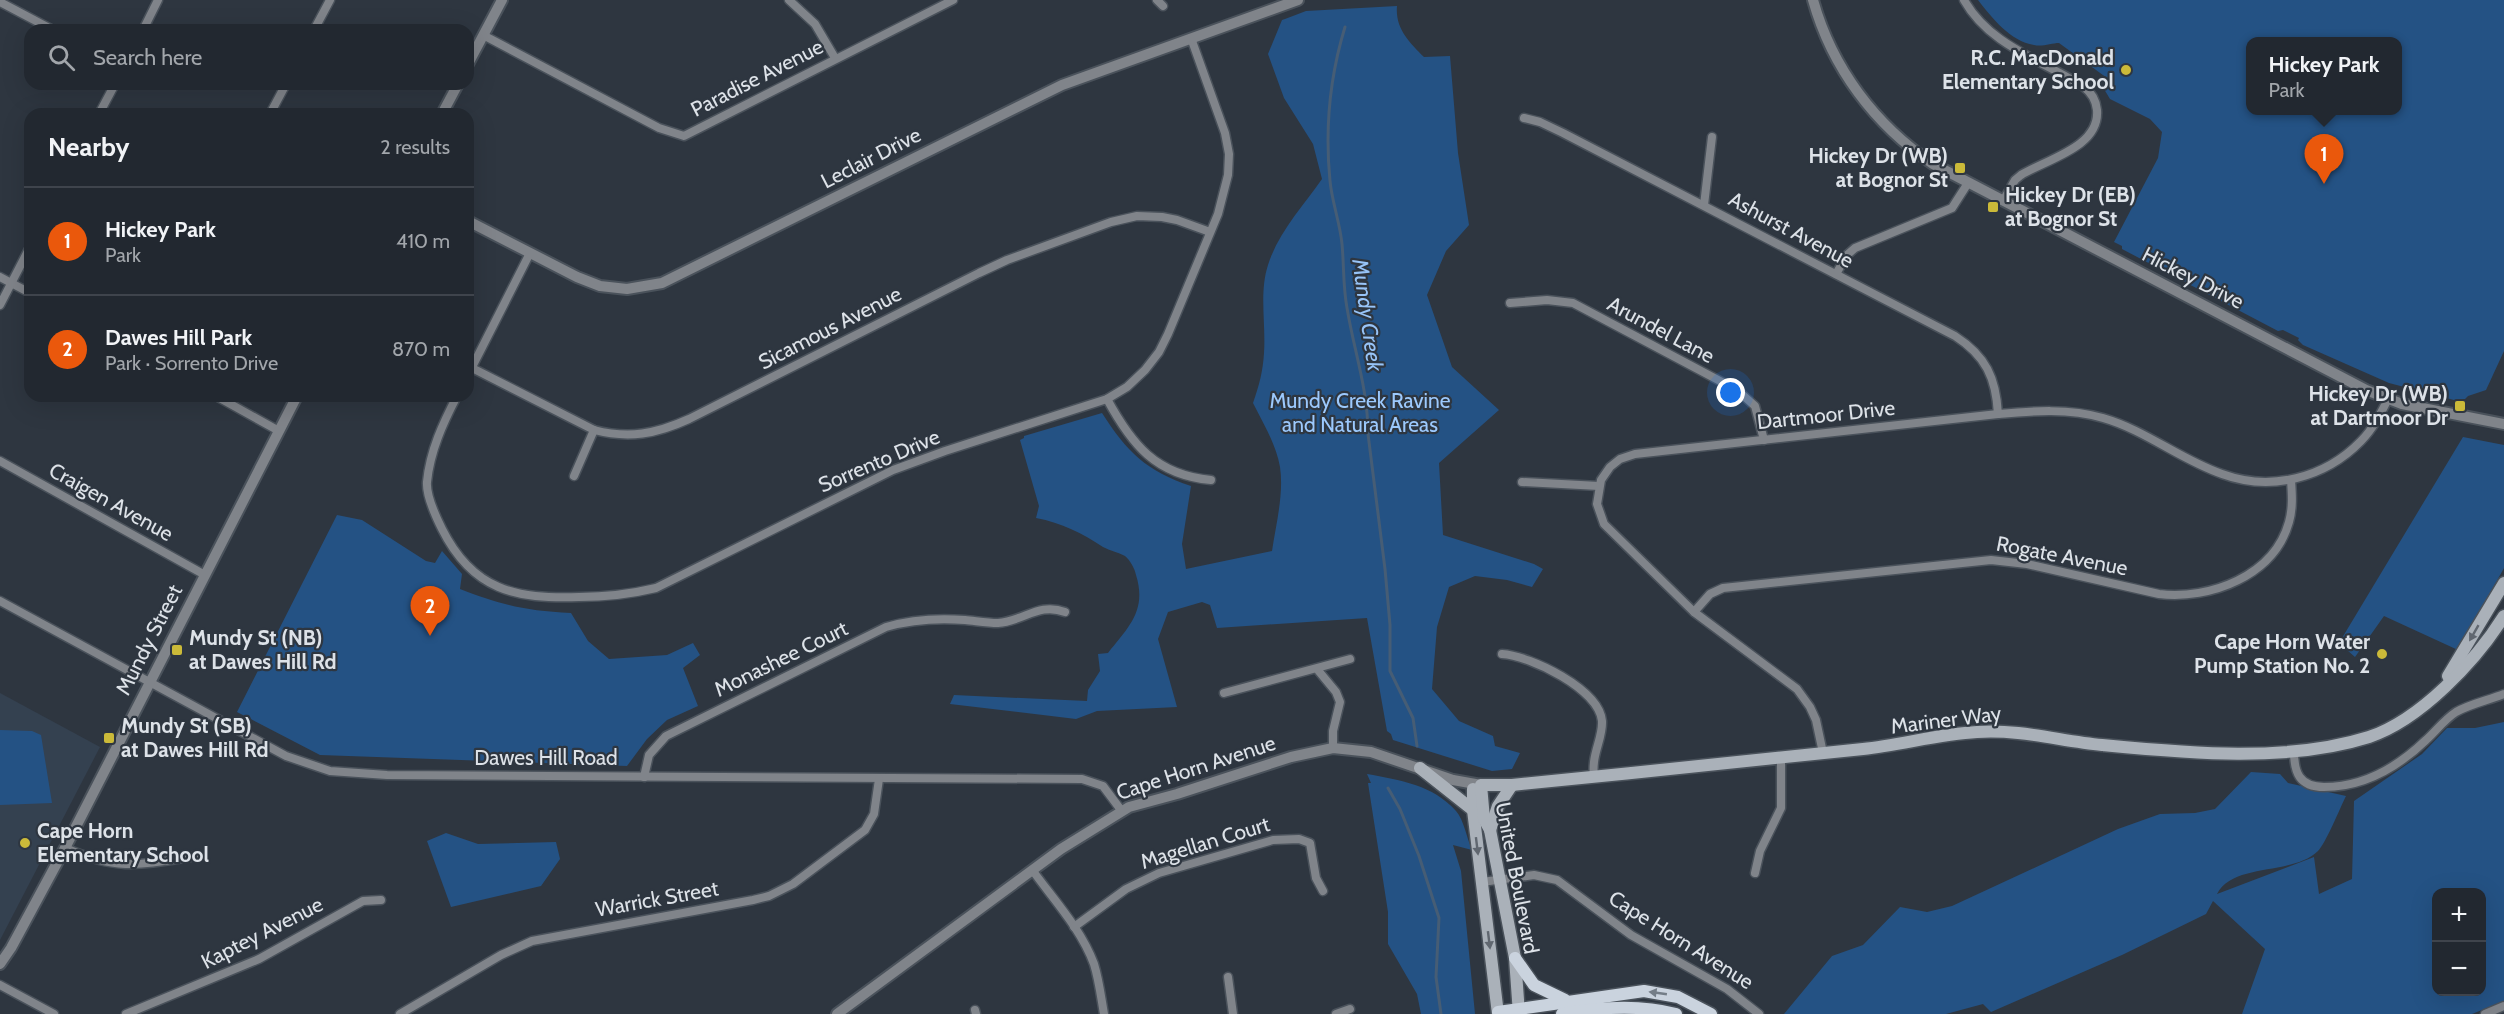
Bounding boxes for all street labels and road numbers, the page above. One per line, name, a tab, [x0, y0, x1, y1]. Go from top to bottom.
street label: Paradise Avenue	[686, 33, 827, 122]
street label: Leclair Drive	[817, 122, 925, 193]
street label: Ashurst Avenue	[1725, 186, 1858, 273]
street label: Hickey Drive	[2138, 241, 2248, 314]
street label: Sicamous Avenue	[754, 281, 906, 374]
street label: Arundel Lane	[1603, 291, 1719, 368]
street label: Dartmoor Drive	[1756, 395, 1897, 434]
street label: Sorrento Drive	[814, 424, 944, 497]
street label: Craigen Avenue	[45, 457, 178, 546]
street label: Rogate Avenue	[1994, 531, 2130, 581]
street label: Mundy Street	[110, 580, 187, 699]
street label: Monashee Court	[710, 615, 852, 702]
street label: Mariner Way	[1889, 700, 2003, 739]
street label: Cape Horn Avenue	[1113, 730, 1279, 805]
street label: Dawes Hill Road	[474, 745, 618, 770]
street label: United Boulevard	[1491, 800, 1544, 956]
street label: Magellan Court	[1137, 811, 1272, 874]
street label: Warrick Street	[593, 875, 720, 922]
street label: Cape Horn Avenue	[1604, 885, 1758, 994]
street label: Kaptey Avenue	[197, 891, 327, 974]

